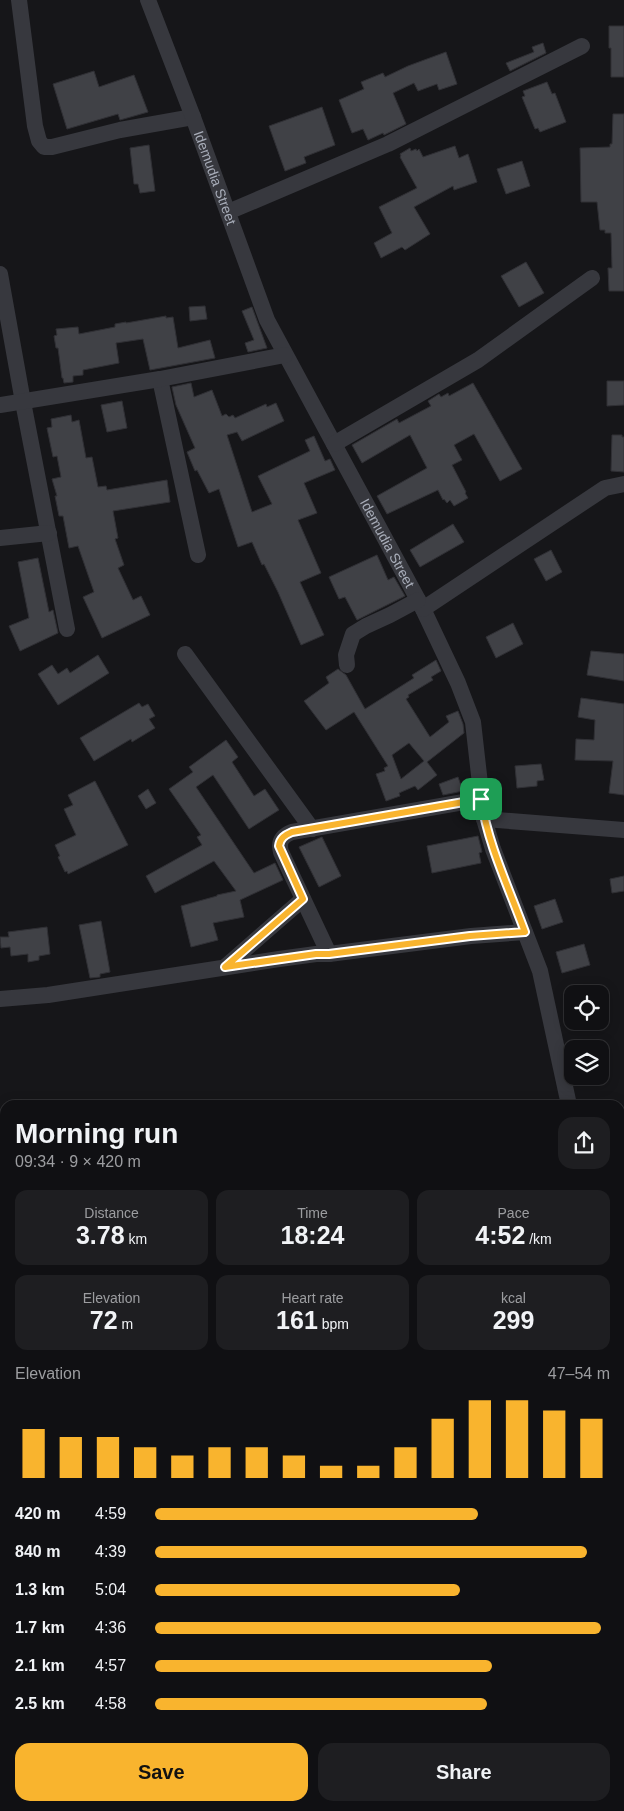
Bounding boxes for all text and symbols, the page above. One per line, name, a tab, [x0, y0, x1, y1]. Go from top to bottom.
street label: Idemudia Street	[191, 129, 240, 227]
street label: Idemudia Street	[357, 496, 418, 591]
pin	[460, 778, 502, 820]
icon: arrive	[467, 785, 495, 813]
map controls	[564, 985, 609, 1085]
button: locate	[564, 985, 609, 1030]
button: layers	[564, 1040, 609, 1085]
button: share	[558, 1117, 610, 1169]
text: Morning run	[15, 1118, 178, 1149]
text: 09:34 · 9 × 420 m	[15, 1153, 141, 1170]
text: Distance	[84, 1205, 139, 1221]
text: Time	[297, 1205, 328, 1221]
text: Pace	[498, 1205, 529, 1221]
text: 3.78	[76, 1221, 125, 1249]
text: 18:24	[281, 1221, 344, 1249]
text: 4:52	[475, 1221, 525, 1249]
text: km	[125, 1231, 147, 1247]
text: /km	[525, 1231, 552, 1247]
text: Elevation	[83, 1290, 140, 1306]
text: Heart rate	[281, 1290, 344, 1306]
text: kcal	[501, 1290, 526, 1306]
text: 72	[90, 1306, 118, 1334]
text: 161	[276, 1306, 318, 1334]
text: 299	[493, 1306, 534, 1334]
text: m	[118, 1316, 133, 1332]
text: bpm	[318, 1316, 349, 1332]
text: Elevation	[15, 1365, 81, 1382]
text: 47–54 m	[548, 1365, 610, 1382]
text: 420 m	[15, 1505, 60, 1522]
text: 4:59	[95, 1505, 126, 1522]
text: 840 m	[15, 1543, 60, 1560]
text: 4:39	[95, 1543, 126, 1560]
text: 1.3 km	[15, 1581, 65, 1598]
text: 5:04	[95, 1581, 126, 1598]
text: 1.7 km	[15, 1619, 65, 1636]
text: 4:36	[95, 1619, 126, 1636]
text: 2.1 km	[15, 1657, 65, 1674]
text: 4:57	[95, 1657, 126, 1674]
text: 2.5 km	[15, 1695, 65, 1712]
text: 4:58	[95, 1695, 126, 1712]
button: Save	[15, 1743, 308, 1801]
button: Share	[318, 1743, 610, 1801]

